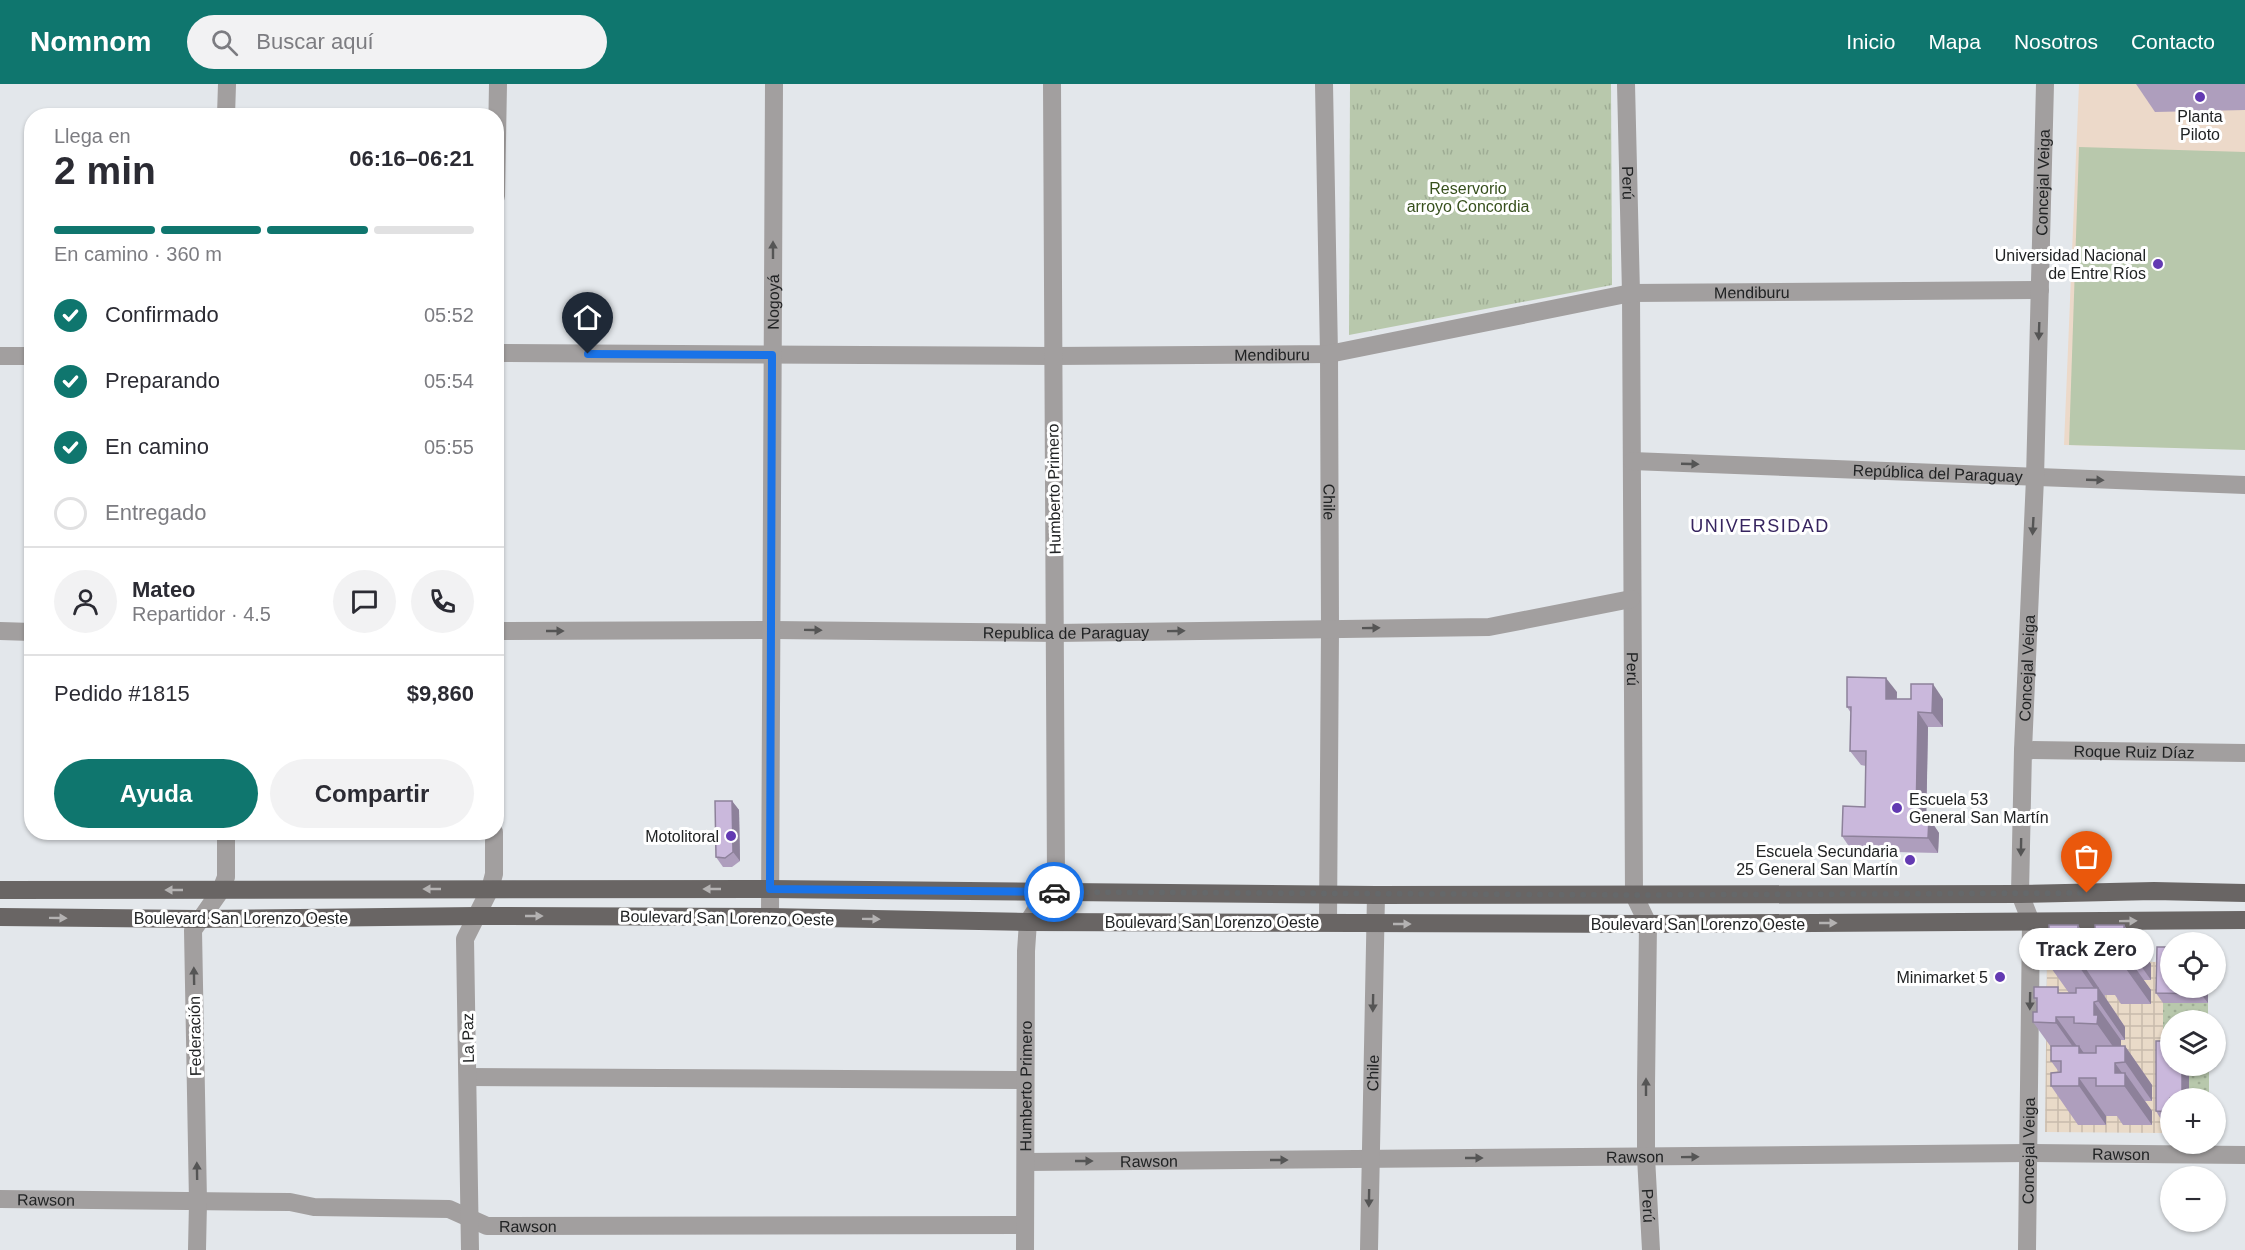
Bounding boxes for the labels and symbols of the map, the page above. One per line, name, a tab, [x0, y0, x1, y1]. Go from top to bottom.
marker: Planta Piloto	[2193, 90, 2207, 104]
place label: Planta Piloto	[2177, 108, 2223, 143]
street label: Concejal Veiga	[2033, 129, 2052, 236]
street label: Perú	[1619, 166, 1637, 200]
park label: Reservorio arroyo Concordia	[1407, 180, 1529, 215]
one-way arrow	[768, 240, 778, 259]
place label: Universidad Nacional de Entre Ríos	[1995, 247, 2146, 282]
marker: Universidad Nacional de Entre Ríos	[2151, 257, 2165, 271]
street label: Nogoyá	[764, 274, 782, 330]
street label: Mendiburu	[1714, 283, 1790, 301]
pin	[562, 292, 613, 354]
one-way arrow	[2035, 322, 2044, 341]
street label: Mendiburu	[1234, 346, 1310, 363]
street label: Humberto Primero	[1044, 423, 1064, 554]
one-way arrow	[1681, 459, 1700, 468]
street label: República del Paraguay	[1852, 461, 2023, 485]
one-way arrow	[2085, 476, 2104, 485]
street label: Chile	[1321, 484, 1338, 520]
district label: UNIVERSIDAD	[1690, 516, 1830, 536]
one-way arrow	[2029, 517, 2038, 536]
street label: Concejal Veiga	[2016, 614, 2037, 722]
street label: Republica de Paraguay	[983, 623, 1149, 642]
one-way arrow	[1361, 624, 1380, 633]
one-way arrow	[803, 625, 822, 635]
one-way arrow	[545, 626, 564, 635]
one-way arrow	[1166, 626, 1185, 636]
street label: Perú	[1624, 652, 1641, 686]
street label: Roque Ruiz Díaz	[2073, 742, 2195, 761]
place label: Escuela 53 General San Martín	[1909, 791, 2049, 826]
marker: Escuela 53 General San Martín	[1890, 801, 1904, 815]
place label: Motolitoral	[645, 828, 719, 845]
marker: Motolitoral	[724, 829, 738, 843]
pin	[2061, 831, 2112, 893]
one-way arrow	[2016, 838, 2026, 857]
place label: Escuela Secundaria 25 General San Martín	[1736, 843, 1898, 878]
marker: Escuela Secundaria 25 General San Martín	[1903, 853, 1917, 867]
courier	[1024, 862, 1084, 922]
one-way arrow	[422, 884, 441, 894]
one-way arrow	[702, 884, 721, 894]
one-way arrow	[164, 885, 183, 895]
street label: Boulevard San Lorenzo Oeste	[620, 908, 834, 928]
street label: Boulevard San Lorenzo Oeste	[134, 910, 348, 927]
one-way arrow	[525, 911, 544, 921]
one-way arrow	[49, 913, 68, 923]
one-way arrow	[861, 914, 880, 924]
street label: Boulevard San Lorenzo Oeste	[1105, 914, 1319, 931]
street label: Boulevard San Lorenzo Oeste	[1591, 916, 1805, 933]
one-way arrow	[2118, 916, 2137, 926]
one-way arrow	[1818, 918, 1837, 928]
one-way arrow	[1392, 919, 1411, 929]
callout: Track Zero	[2020, 929, 2154, 971]
one-way arrow	[189, 966, 198, 985]
place label: Minimarket 5	[1896, 969, 1988, 986]
marker: Minimarket 5	[1993, 970, 2007, 984]
one-way arrow	[2025, 992, 2035, 1011]
one-way arrow	[1369, 993, 1378, 1012]
street label: Federación	[186, 996, 204, 1076]
street label: La Paz	[459, 1013, 477, 1063]
street label: Humberto Primero	[1017, 1020, 1034, 1151]
street label: Chile	[1364, 1055, 1381, 1091]
one-way arrow	[1641, 1077, 1651, 1096]
street label: Concejal Veiga	[2019, 1097, 2037, 1205]
street label: Rawson	[2092, 1145, 2150, 1163]
street label: Rawson	[1606, 1148, 1664, 1165]
street label: Rawson	[1120, 1152, 1178, 1170]
one-way arrow	[1681, 1152, 1700, 1162]
one-way arrow	[1465, 1153, 1484, 1163]
one-way arrow	[1270, 1155, 1289, 1164]
one-way arrow	[1075, 1156, 1094, 1166]
one-way arrow	[193, 1161, 202, 1180]
one-way arrow	[1364, 1188, 1374, 1207]
street label: Perú	[1639, 1188, 1658, 1223]
street label: Rawson	[17, 1191, 75, 1208]
street label: Rawson	[499, 1217, 557, 1234]

